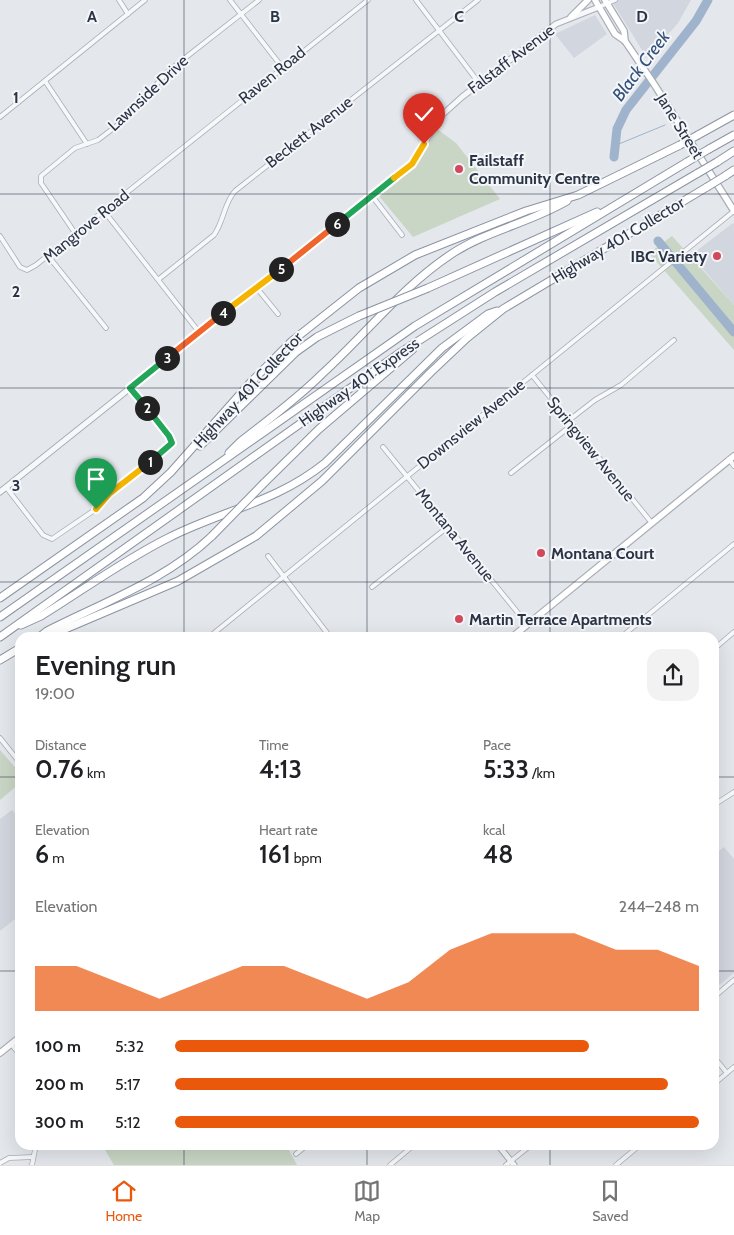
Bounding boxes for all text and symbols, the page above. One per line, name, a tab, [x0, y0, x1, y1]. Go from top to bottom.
text: A	[87, 7, 97, 26]
text: B	[270, 7, 280, 26]
text: C	[454, 7, 464, 26]
text: D	[636, 7, 648, 26]
street label: Falstaff Avenue	[464, 20, 558, 98]
water label: Black Creek	[607, 25, 675, 106]
street label: Raven Road	[235, 42, 309, 108]
street label: Lawnside Drive	[104, 51, 192, 135]
text: 1	[13, 88, 19, 107]
street label: Jane Street	[652, 89, 708, 163]
street label: Beckett Avenue	[262, 92, 356, 172]
pin	[403, 93, 445, 144]
icon: check	[410, 100, 438, 128]
place label: Failstaff Community Centre	[469, 151, 600, 188]
marker: Failstaff Community Centre	[453, 163, 465, 175]
street label: Mangrove Road	[39, 186, 133, 266]
street label: Highway 401 Collector	[548, 192, 689, 287]
pin: 6	[324, 212, 350, 236]
text: 6	[334, 215, 341, 233]
place label: IBC Variety	[630, 247, 707, 266]
marker: IBC Variety	[711, 250, 723, 262]
pin: 5	[268, 256, 294, 282]
text: 5	[278, 260, 285, 278]
text: 2	[12, 282, 20, 301]
pin: 4	[210, 300, 236, 326]
text: 4	[219, 304, 228, 322]
street label: Highway 401 Collector	[189, 327, 307, 452]
street label: Highway 401 Express	[295, 333, 423, 431]
pin: 3	[154, 346, 180, 370]
text: 3	[164, 349, 171, 367]
street label: Downsview Avenue	[413, 375, 529, 473]
street label: Springview Avenue	[543, 393, 639, 505]
pin: 2	[134, 396, 160, 420]
text: 2	[144, 399, 151, 417]
pin: 1	[138, 450, 162, 474]
text: 1	[148, 453, 153, 471]
pin	[75, 458, 117, 509]
icon: arrive	[82, 465, 110, 493]
text: 3	[12, 476, 20, 495]
street label: Montana Avenue	[412, 485, 498, 585]
place label: Montana Court	[551, 544, 655, 563]
marker: Montana Court	[535, 547, 547, 559]
place label: Martin Terrace Apartments	[469, 610, 652, 629]
marker: Martin Terrace Apartments	[453, 613, 465, 625]
text: Evening run	[35, 648, 176, 682]
button: share	[647, 649, 699, 701]
text: 19:00	[35, 684, 75, 703]
text: Distance	[35, 736, 87, 754]
text: Time	[259, 736, 289, 754]
text: Pace	[483, 736, 511, 754]
text: 0.76	[35, 754, 84, 784]
text: 4:13	[259, 754, 302, 784]
text: 5:33	[483, 754, 529, 784]
text: km	[84, 764, 106, 782]
text: /km	[529, 764, 555, 782]
text: Elevation	[35, 821, 90, 839]
text: Heart rate	[259, 821, 318, 839]
text: kcal	[483, 821, 505, 839]
text: 6	[35, 839, 49, 869]
text: 161	[259, 839, 291, 869]
text: 48	[483, 839, 513, 869]
text: m	[49, 849, 65, 867]
text: bpm	[291, 849, 322, 867]
text: Elevation	[35, 897, 98, 916]
text: 244–248 m	[619, 897, 699, 916]
text: 100 m	[35, 1037, 81, 1056]
text: 5:32	[115, 1037, 144, 1056]
text: 200 m	[35, 1075, 84, 1094]
text: 5:17	[115, 1075, 140, 1094]
text: 300 m	[35, 1113, 84, 1132]
text: 5:12	[115, 1113, 141, 1132]
tab: Home	[105, 1177, 142, 1225]
tab: Map	[353, 1177, 381, 1225]
tab: Saved	[592, 1177, 629, 1225]

